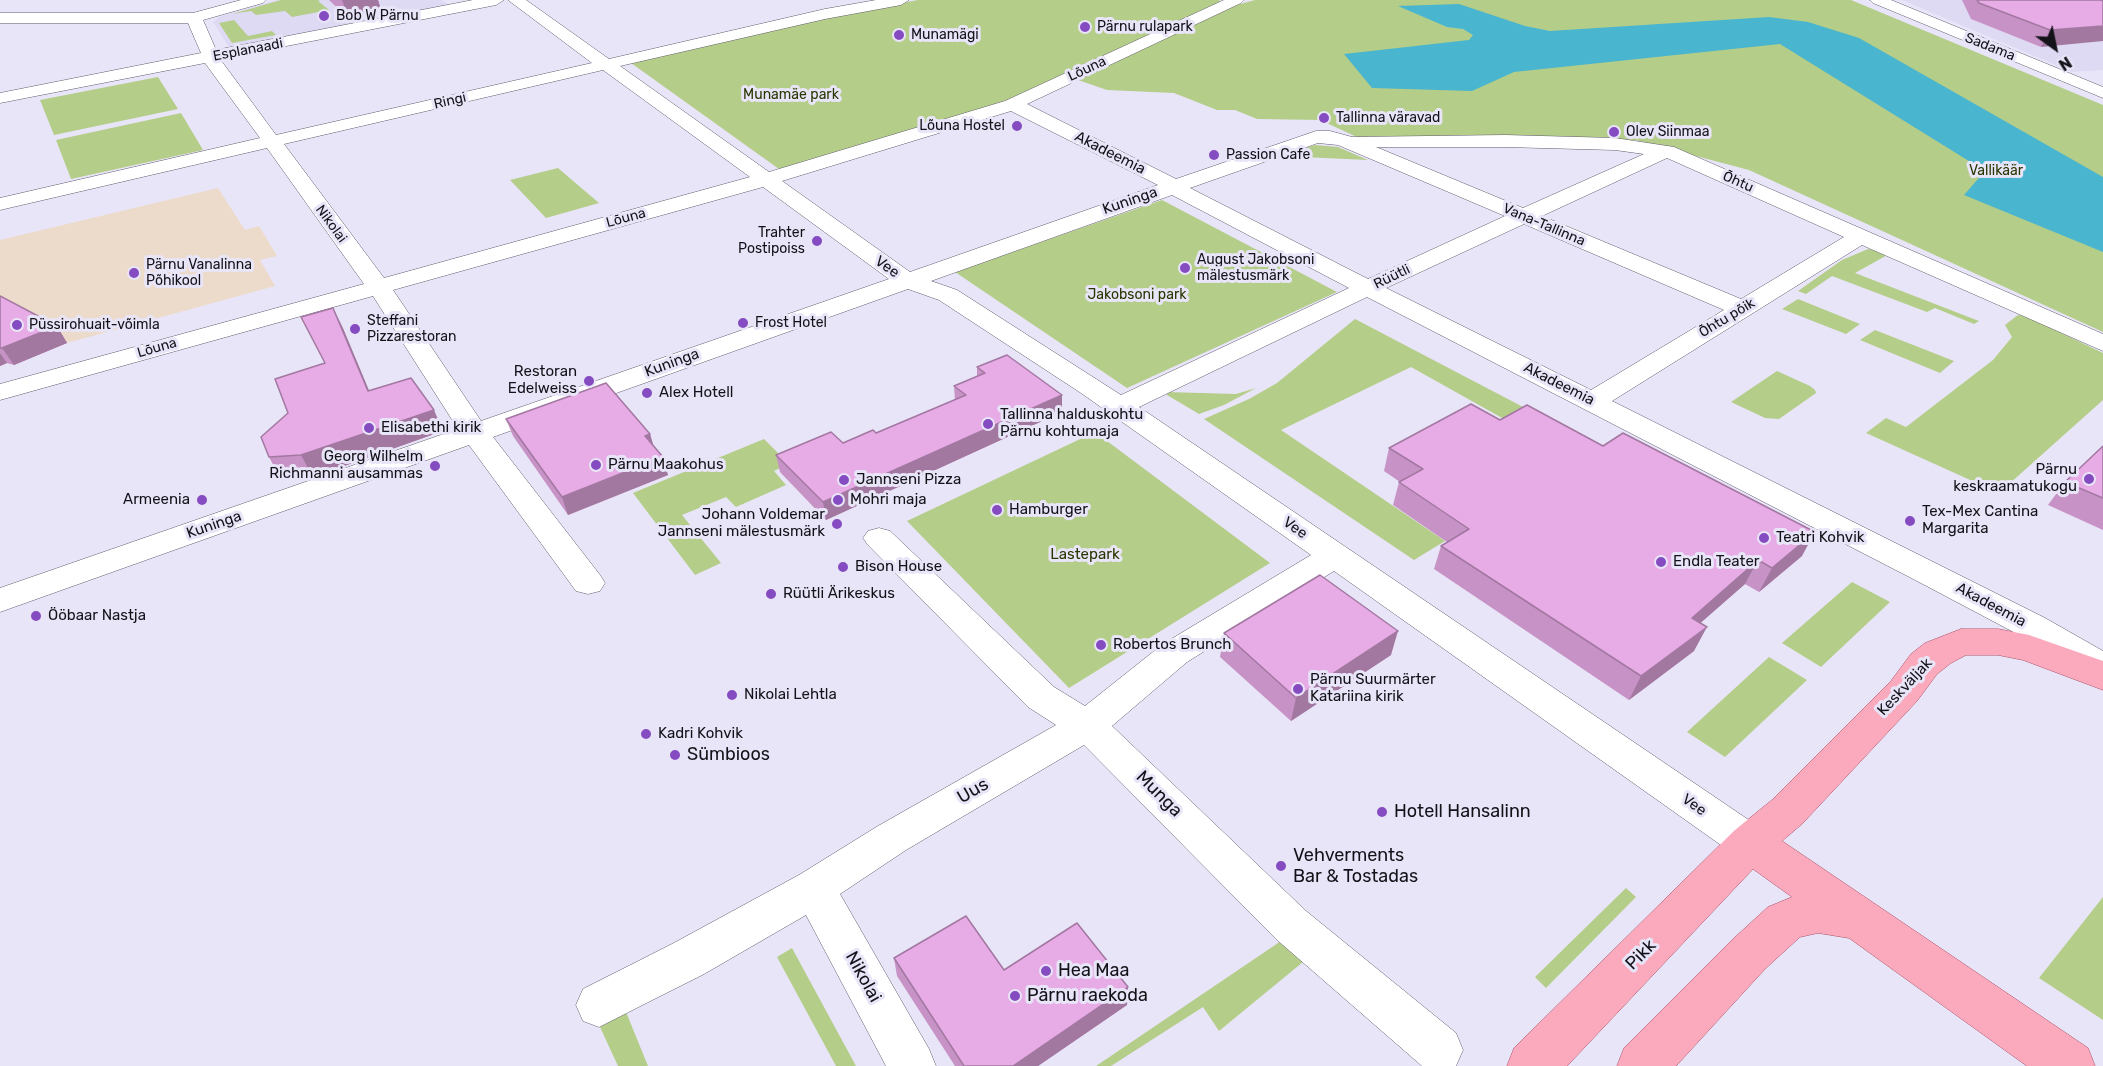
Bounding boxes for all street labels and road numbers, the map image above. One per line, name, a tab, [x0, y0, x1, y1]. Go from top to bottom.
street label: Sadama	[1962, 29, 2018, 65]
street label: Esplanaadi	[212, 35, 284, 65]
street label: Lõuna	[1065, 53, 1109, 85]
street label: Ringi	[432, 89, 468, 113]
street label: Akadeemia	[1072, 128, 1148, 178]
street label: Õhtu	[1720, 168, 1756, 196]
street label: Kuninga	[1100, 183, 1160, 219]
street label: Vana-Tallinna	[1500, 200, 1588, 250]
street label: Nikolai	[312, 202, 350, 246]
street label: Lõuna	[604, 205, 648, 231]
street label: Vee	[871, 252, 903, 282]
street label: Rüütli	[1371, 261, 1413, 293]
street label: Õhtu põik	[1696, 295, 1758, 341]
street label: Lõuna	[135, 334, 179, 362]
street label: Kuninga	[642, 345, 702, 381]
street label: Akadeemia	[1521, 359, 1597, 409]
street label: Kuninga	[184, 507, 244, 543]
street label: Vee	[1279, 513, 1311, 543]
street label: Akadeemia	[1953, 579, 2029, 631]
street label: Keskväljak	[1874, 654, 1936, 720]
street label: Munga	[1131, 766, 1187, 822]
street label: Uus	[954, 774, 992, 808]
street label: Vee	[1678, 790, 1710, 820]
street label: Pikk	[1621, 935, 1661, 975]
street label: Nikolai	[840, 948, 886, 1006]

